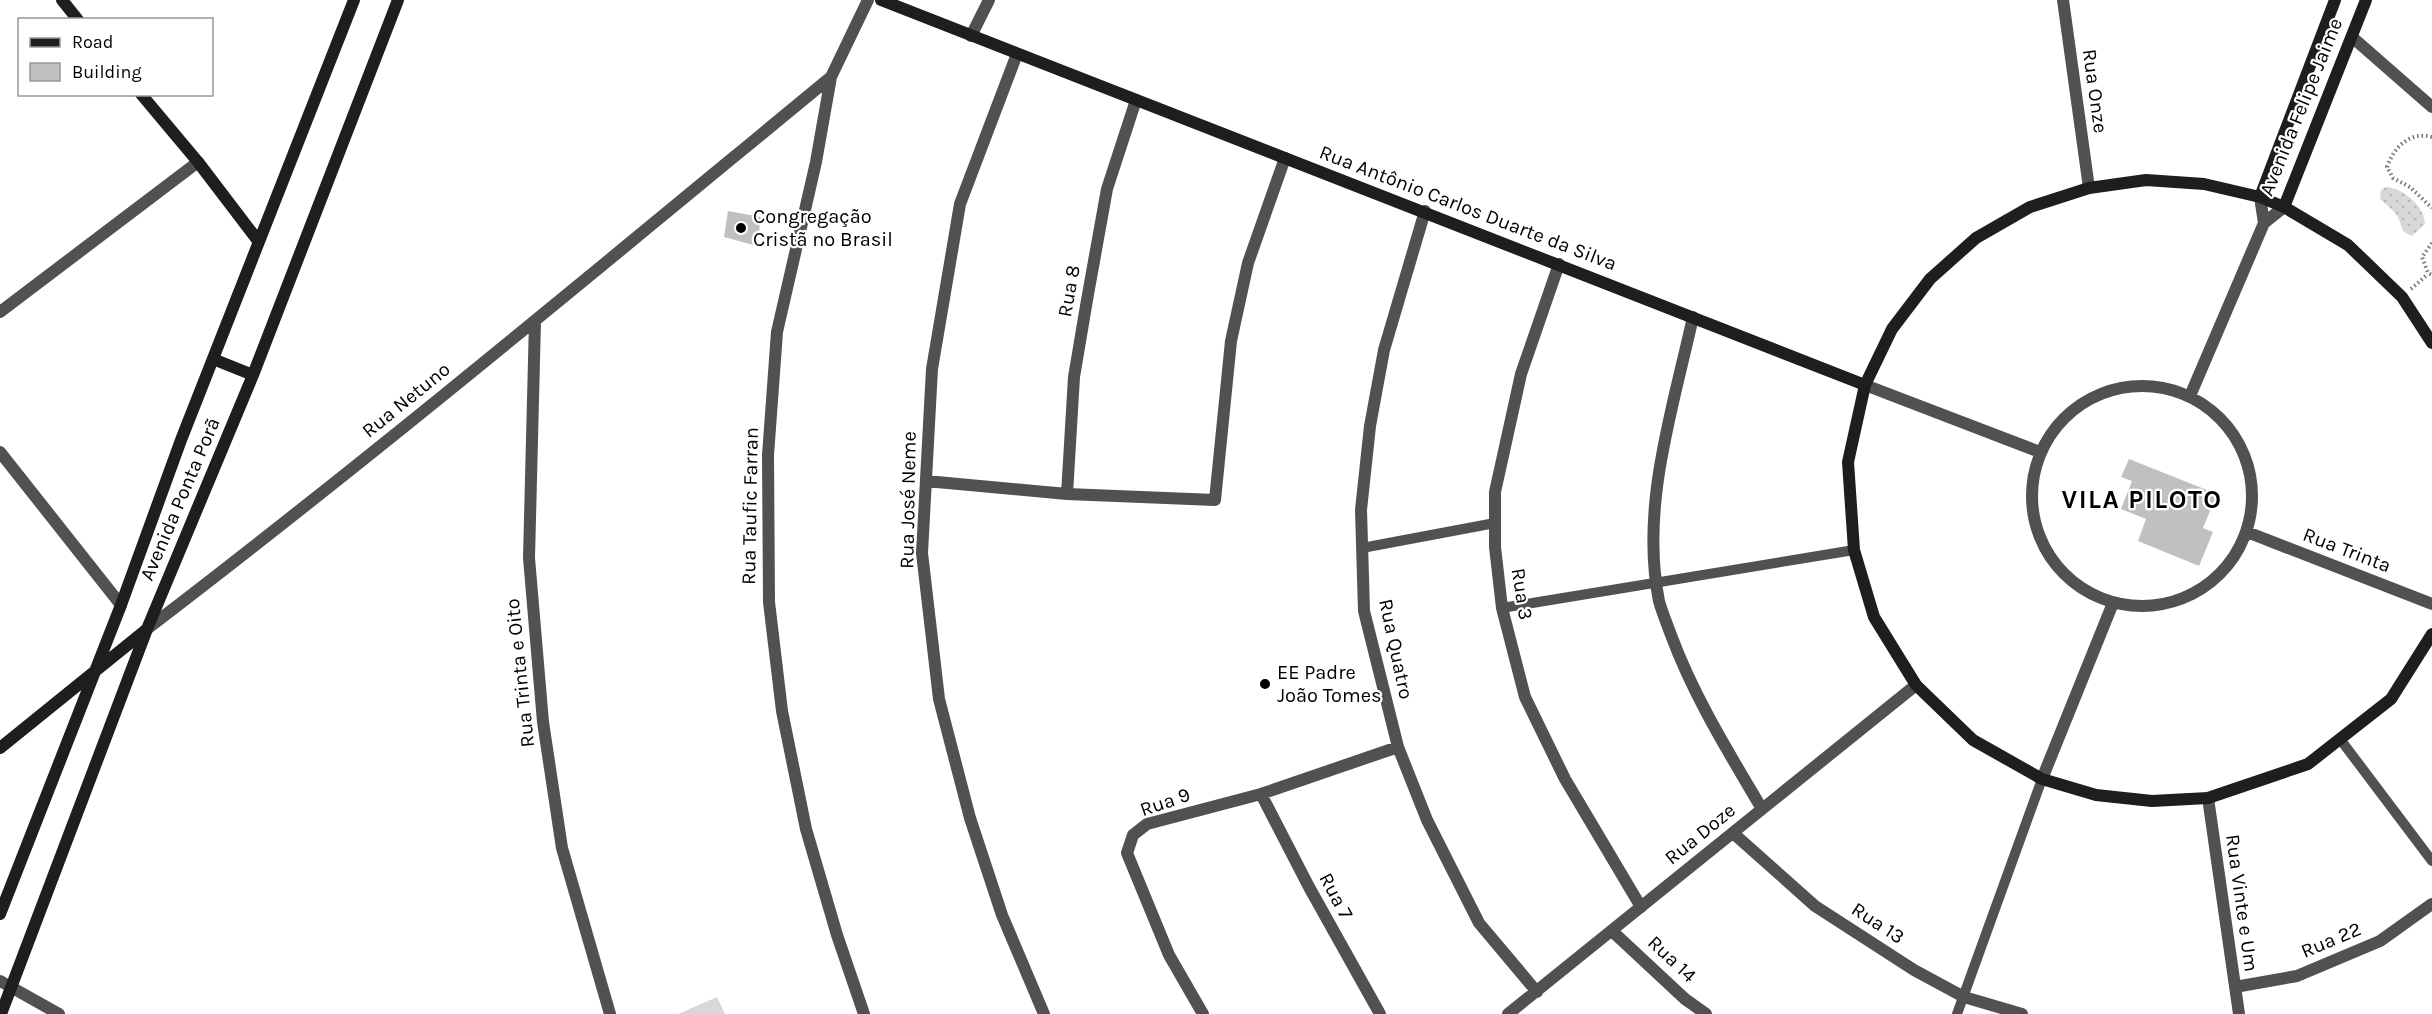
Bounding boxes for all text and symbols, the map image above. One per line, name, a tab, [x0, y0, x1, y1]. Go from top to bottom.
street label: Avenida Felipe Jaime	[2255, 15, 2347, 199]
legend	[18, 18, 213, 96]
text: Road	[72, 31, 113, 53]
street label: Rua Onze	[2078, 47, 2112, 135]
text: Building	[72, 61, 142, 83]
street label: Rua Antônio Carlos Duarte da Silva	[1316, 141, 1620, 275]
place label: Congregação Cristã no Brasil	[753, 205, 893, 251]
marker: Congregação Cristã no Brasil	[734, 221, 748, 235]
street label: Rua 8	[1053, 263, 1085, 319]
street label: Rua Netuno	[357, 357, 455, 443]
street label: Avenida Ponta Porã	[135, 414, 225, 584]
street label: Rua Taufic Farran	[737, 427, 763, 585]
street label: Rua José Neme	[895, 431, 921, 569]
district label: VILA PILOTO	[2062, 484, 2222, 515]
street label: Rua Trinta	[2300, 523, 2394, 577]
street label: Rua 3	[1507, 567, 1537, 621]
street label: Rua Trinta e Oito	[501, 597, 539, 749]
street label: Rua Quatro	[1374, 597, 1418, 701]
place label: EE Padre João Tomes	[1277, 661, 1382, 707]
marker: EE Padre João Tomes	[1258, 677, 1272, 691]
street label: Rua 9	[1137, 783, 1193, 821]
street label: Rua Doze	[1660, 799, 1740, 869]
street label: Rua Vinte e Um	[2221, 833, 2263, 973]
street label: Rua 7	[1314, 869, 1358, 924]
street label: Rua 13	[1847, 897, 1909, 949]
street label: Rua 22	[2297, 917, 2365, 963]
street label: Rua 14	[1643, 931, 1701, 987]

